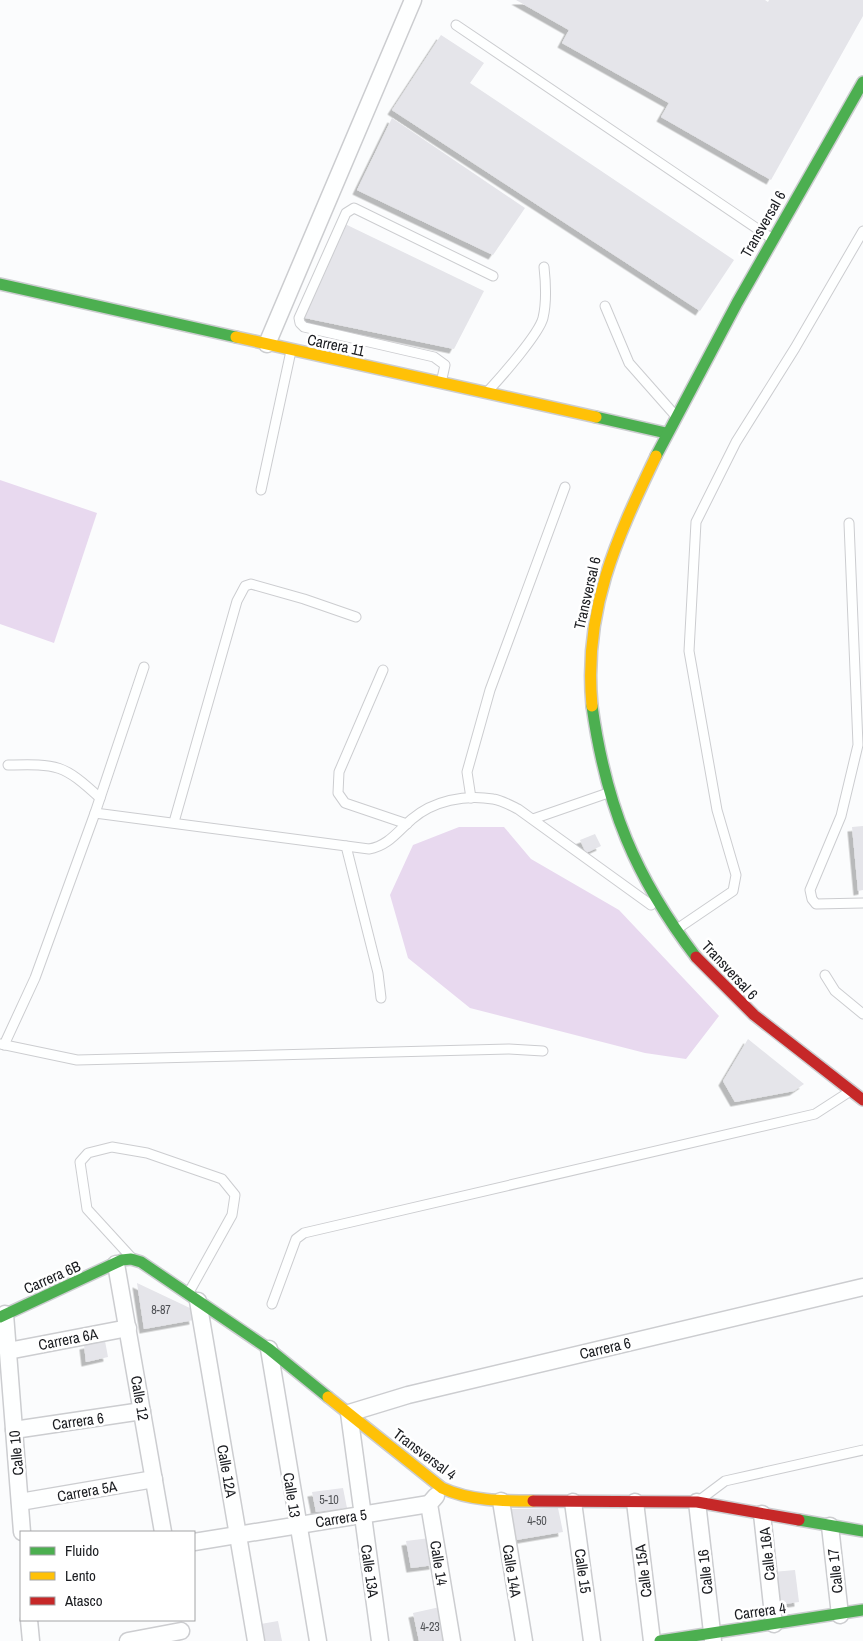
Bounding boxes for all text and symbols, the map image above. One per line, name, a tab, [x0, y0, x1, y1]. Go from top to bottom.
street label: Transversal 6	[735, 187, 791, 261]
street label: Carrera 11	[306, 329, 367, 361]
street label: Transversal 6	[568, 554, 606, 631]
street label: Transversal 6	[697, 936, 763, 1004]
street label: Carrera 6B	[20, 1255, 84, 1299]
house number: 8-87	[151, 1302, 171, 1318]
street label: Carrera 6A	[36, 1323, 100, 1355]
street label: Carrera 6	[577, 1332, 633, 1364]
street label: Calle 12	[126, 1374, 154, 1422]
street label: Carrera 6	[51, 1407, 105, 1435]
street label: Transversal 4	[389, 1423, 461, 1485]
street label: Calle 10	[4, 1429, 28, 1476]
street label: Calle 12A	[212, 1443, 242, 1500]
street label: Calle 13	[278, 1471, 306, 1519]
street label: Carrera 5A	[56, 1475, 119, 1507]
house number: 5-10	[319, 1492, 339, 1508]
street label: Carrera 5	[314, 1504, 368, 1532]
house number: 4-50	[527, 1513, 547, 1529]
street label: Calle 16A	[754, 1526, 780, 1582]
legend	[20, 1531, 195, 1621]
street label: Calle 14	[425, 1539, 453, 1587]
text: Fluido	[65, 1540, 99, 1561]
street label: Calle 15A	[629, 1542, 657, 1599]
street label: Calle 13A	[356, 1543, 384, 1600]
street label: Calle 14A	[497, 1543, 527, 1600]
street label: Calle 15	[569, 1547, 597, 1595]
street label: Calle 17	[822, 1547, 848, 1595]
street label: Calle 16	[692, 1548, 718, 1596]
text: Lento	[65, 1565, 96, 1586]
text: Atasco	[64, 1590, 103, 1611]
street label: Carrera 4	[733, 1597, 787, 1625]
house number: 4-23	[420, 1619, 440, 1635]

